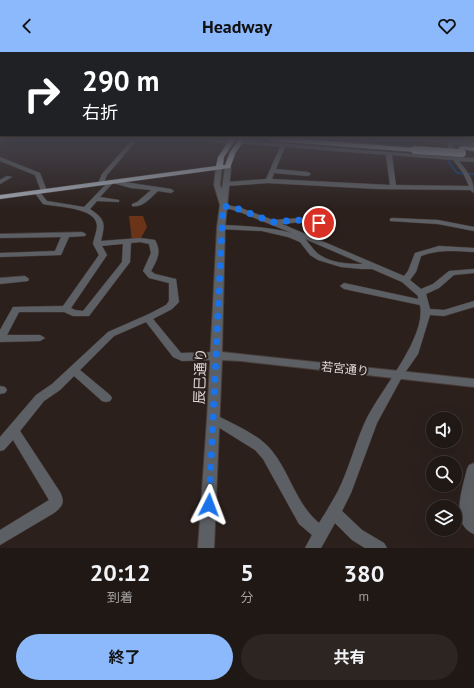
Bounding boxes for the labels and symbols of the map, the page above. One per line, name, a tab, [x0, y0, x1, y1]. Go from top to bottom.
pin	[302, 206, 336, 240]
street label: 辰巳通り	[190, 348, 210, 404]
street label: 若宮通り	[320, 359, 370, 378]
position arrow	[188, 484, 230, 526]

